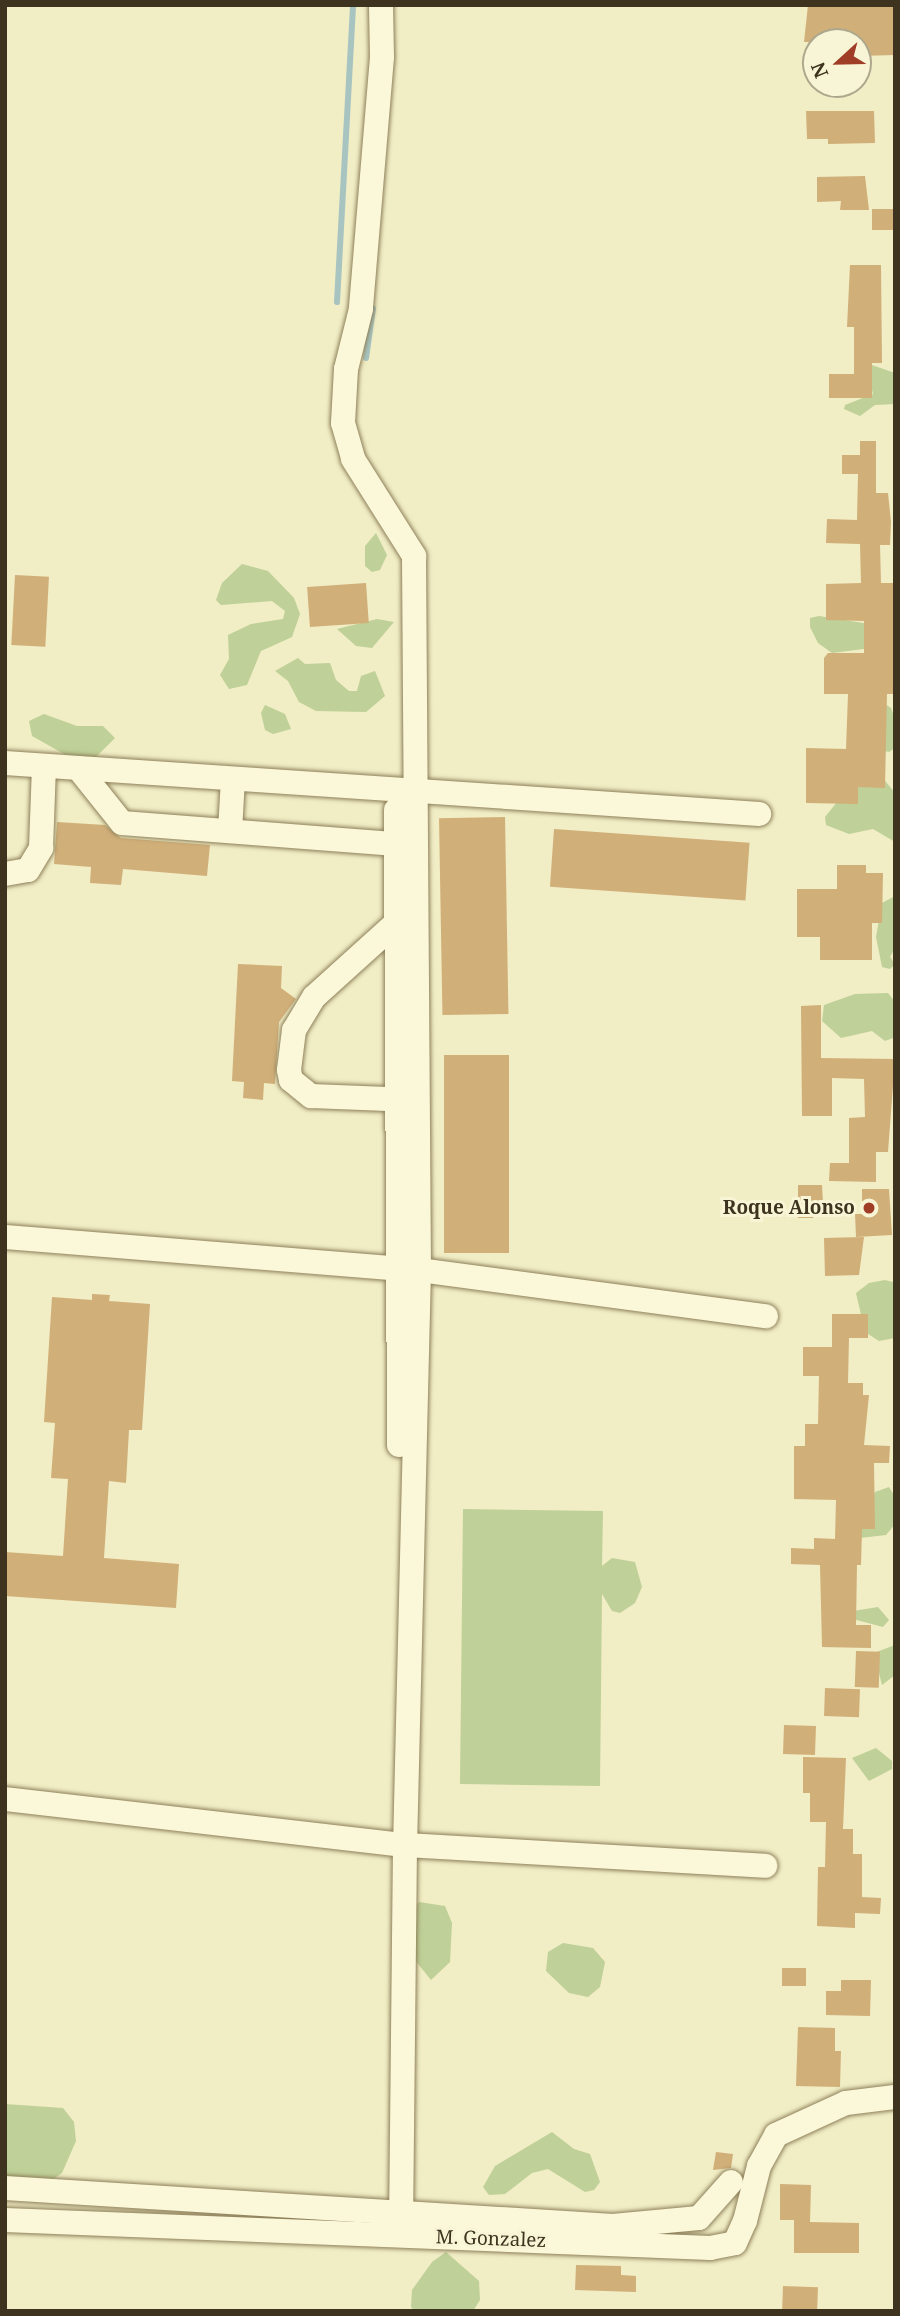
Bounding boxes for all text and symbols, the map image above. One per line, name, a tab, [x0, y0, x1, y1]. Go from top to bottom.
north arrow	[802, 28, 872, 98]
text: N	[805, 58, 834, 82]
place label: Roque Alonso	[723, 1197, 855, 1219]
marker: Roque Alonso	[861, 1200, 877, 1216]
street label: M. Gonzalez	[435, 2226, 547, 2252]

